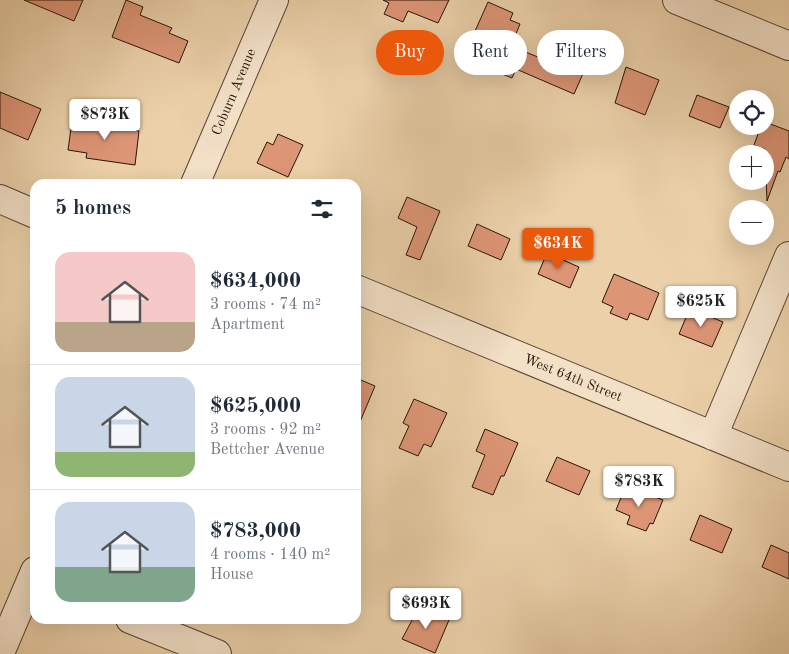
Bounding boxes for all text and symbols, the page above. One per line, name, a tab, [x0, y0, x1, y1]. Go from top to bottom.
chip: Buy	[376, 30, 444, 75]
chip: Rent	[454, 30, 527, 75]
chip: Filters	[537, 30, 624, 75]
street label: Coburn Avenue	[209, 47, 259, 137]
map controls	[729, 90, 774, 245]
button: locate	[729, 90, 774, 135]
pin: $873K	[70, 98, 140, 141]
text: $873K	[80, 107, 130, 123]
button: +	[729, 145, 774, 190]
icon: filters	[308, 195, 336, 223]
text: 5 homes	[55, 198, 131, 219]
button: −	[729, 200, 774, 245]
pin: $634K	[523, 228, 593, 270]
text: $634K	[533, 236, 583, 252]
text: $634,000	[210, 271, 301, 292]
icon: home	[95, 272, 155, 332]
pin: $625K	[666, 286, 736, 328]
text: $625K	[676, 294, 726, 310]
text: 3 rooms · 74 m²	[210, 297, 321, 313]
text: Apartment	[210, 317, 285, 333]
street label: West 64th Street	[522, 352, 624, 404]
text: $625,000	[210, 396, 301, 417]
icon: home	[95, 397, 155, 457]
text: 3 rooms · 92 m²	[210, 422, 321, 438]
text: Bettcher Avenue	[210, 442, 325, 458]
pin: $783K	[604, 466, 674, 508]
text: $783K	[614, 474, 664, 490]
text: $783,000	[210, 521, 301, 542]
icon: home	[95, 522, 155, 582]
text: 4 rooms · 140 m²	[210, 547, 330, 563]
text: House	[210, 567, 253, 583]
pin: $693K	[391, 588, 461, 630]
text: $693K	[401, 596, 451, 612]

